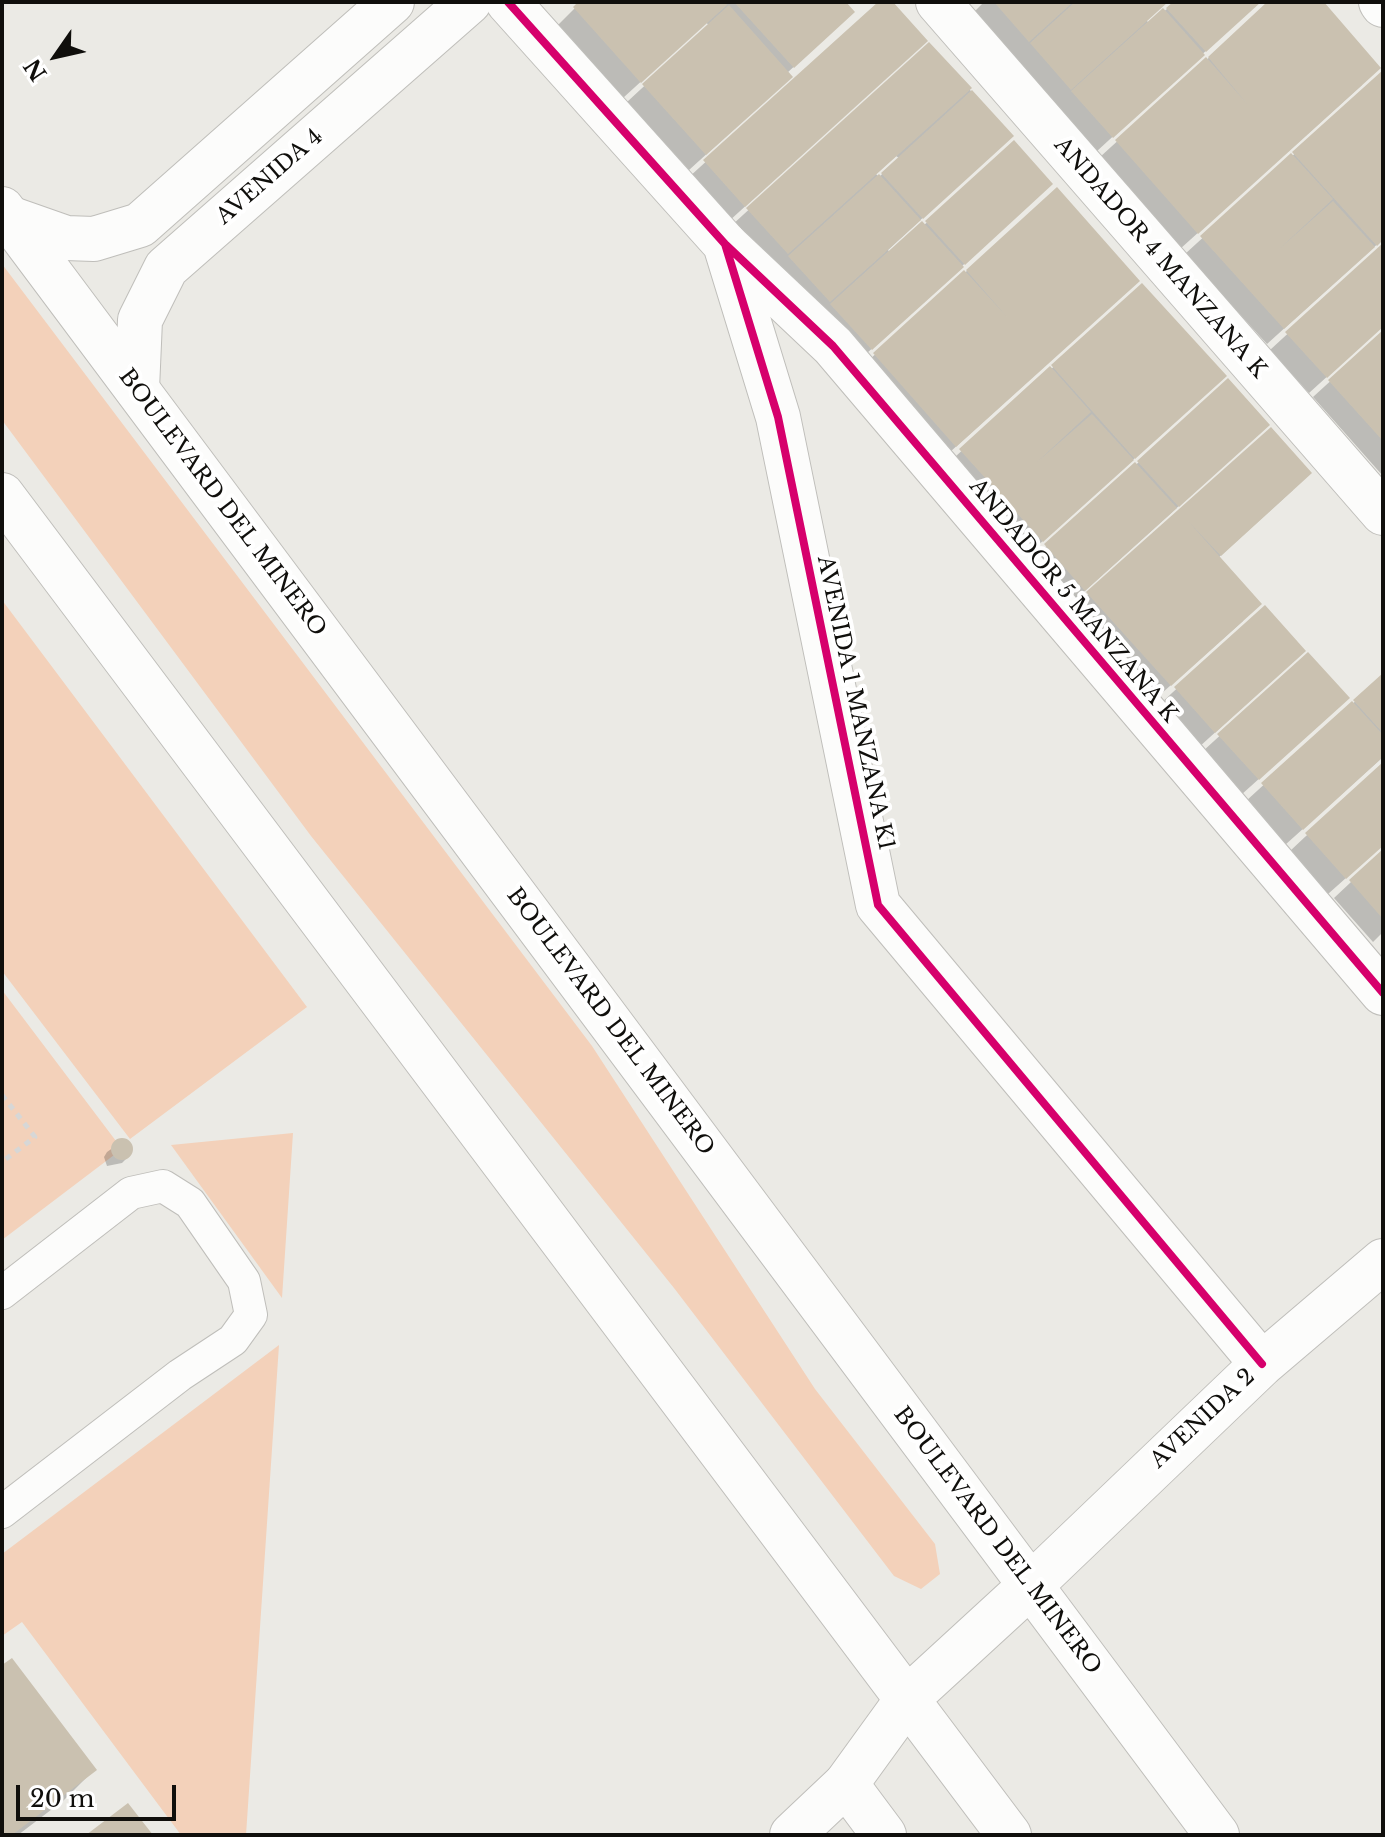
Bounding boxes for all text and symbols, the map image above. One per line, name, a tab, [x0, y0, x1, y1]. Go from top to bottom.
north arrow	[16, 16, 96, 96]
text: N	[19, 54, 53, 86]
street label: AVENIDA 4	[211, 124, 329, 230]
street label: ANDADOR 4 MANZANA K	[1048, 132, 1272, 384]
street label: BOULEVARD DEL MINERO	[113, 364, 331, 642]
street label: ANDADOR 5 MANZANA K	[963, 474, 1183, 728]
street label: AVENIDA 1 MANZANA K1	[811, 553, 899, 853]
street label: BOULEVARD DEL MINERO	[501, 883, 719, 1161]
street label: AVENIDA 2	[1145, 1364, 1261, 1474]
street label: BOULEVARD DEL MINERO	[888, 1402, 1106, 1680]
scale bar	[20, 1769, 180, 1819]
text: 20 m	[30, 1784, 95, 1813]

